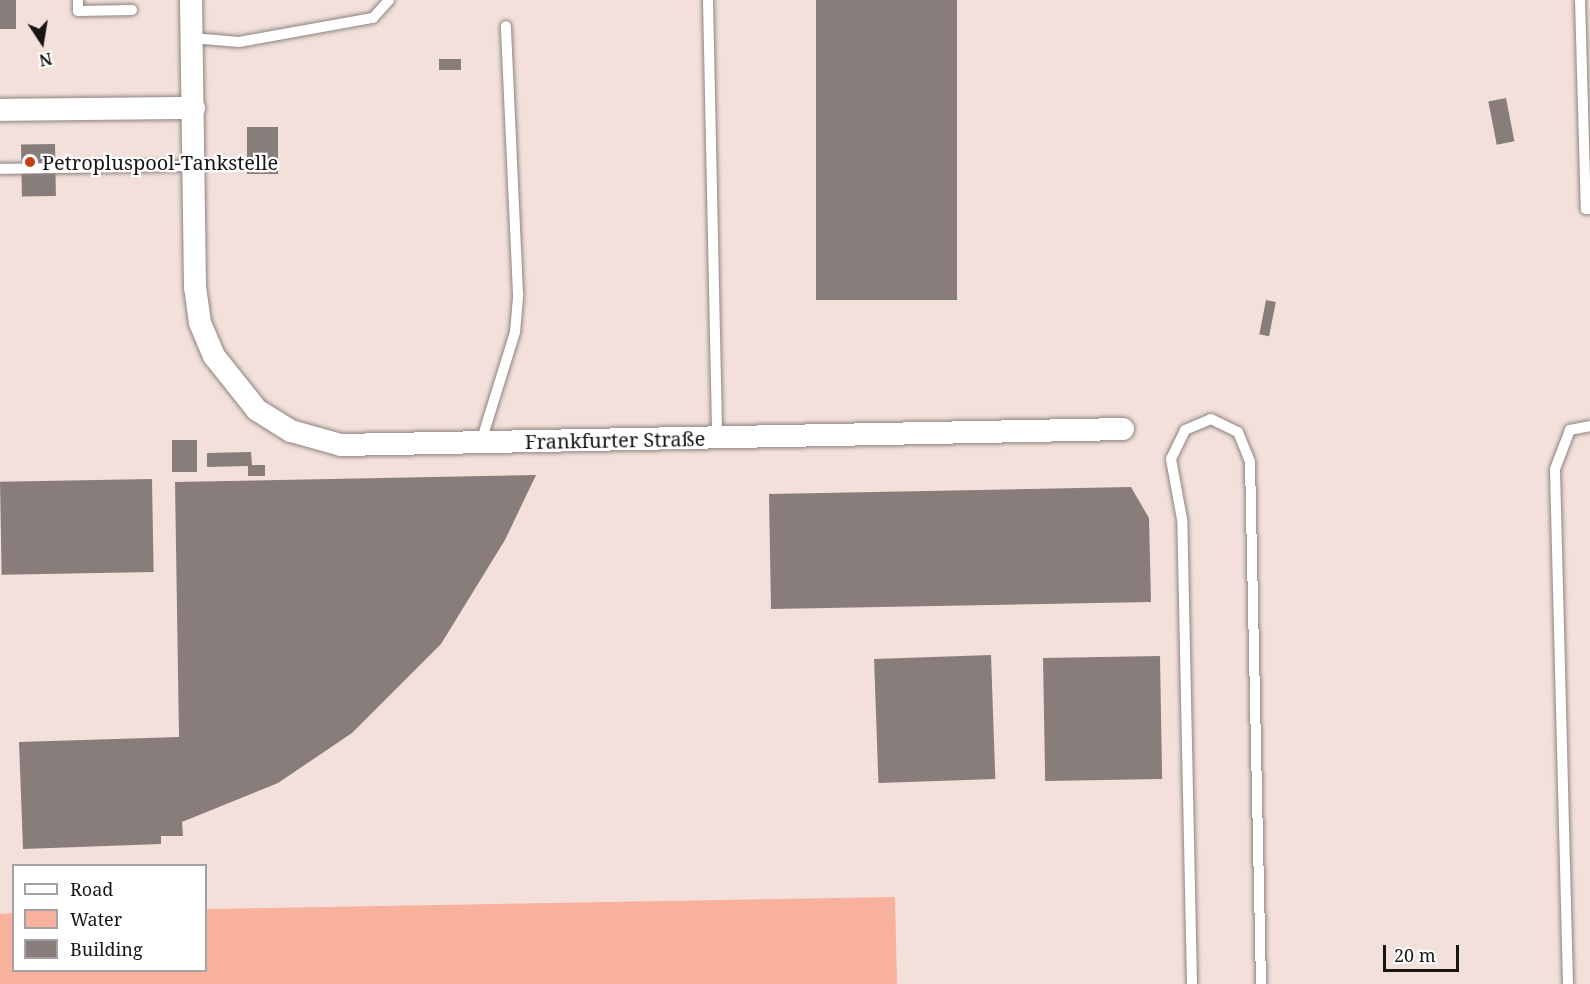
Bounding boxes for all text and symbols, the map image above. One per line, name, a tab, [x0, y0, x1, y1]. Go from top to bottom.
north arrow	[12, 12, 72, 72]
text: N	[37, 48, 54, 72]
place label: Petropluspool-Tankstelle	[42, 150, 278, 174]
marker: Petropluspool-Tankstelle	[23, 155, 37, 169]
street label: Frankfurter Straße	[525, 426, 705, 454]
legend	[12, 864, 207, 972]
text: Road	[70, 877, 113, 901]
text: Water	[70, 907, 122, 931]
scale bar	[1386, 933, 1462, 971]
text: Building	[70, 937, 143, 961]
text: 20 m	[1394, 943, 1436, 967]

